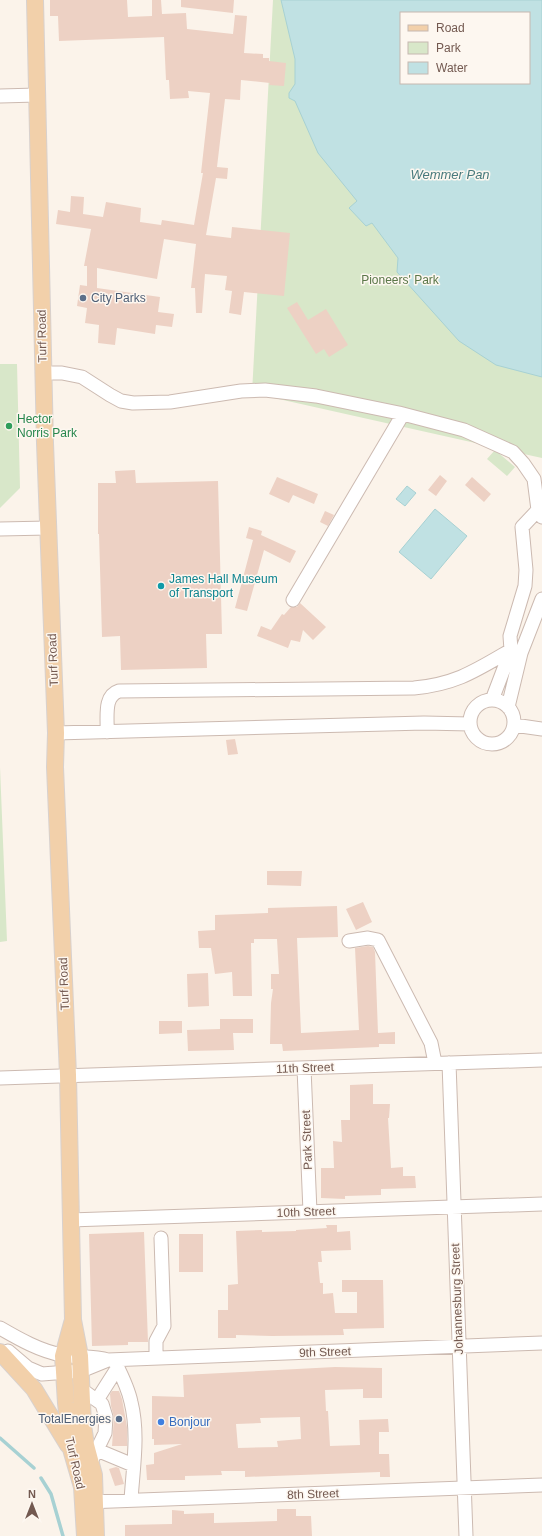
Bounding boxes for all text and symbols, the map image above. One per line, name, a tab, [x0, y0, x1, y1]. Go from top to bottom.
legend	[400, 12, 530, 84]
text: Road	[436, 21, 465, 35]
text: Park	[436, 41, 462, 55]
text: Water	[436, 61, 468, 75]
water label: Wemmer Pan	[410, 167, 490, 182]
park label: Pioneers' Park	[361, 273, 440, 287]
place label: City Parks	[91, 291, 146, 305]
marker: City Parks	[78, 293, 88, 303]
street label: Turf Road	[35, 309, 49, 363]
place label: Hector Norris Park	[17, 412, 78, 440]
marker: Hector Norris Park	[4, 421, 14, 431]
place label: James Hall Museum of Transport	[169, 572, 278, 600]
marker: James Hall Museum of Transport	[156, 581, 166, 591]
street label: Turf Road	[45, 633, 61, 687]
street label: Turf Road	[56, 957, 72, 1011]
street label: 11th Street	[276, 1060, 335, 1076]
street label: Park Street	[299, 1109, 315, 1170]
street label: 10th Street	[276, 1204, 336, 1220]
street label: Johannesburg Street	[448, 1242, 466, 1355]
street label: 9th Street	[299, 1344, 352, 1360]
place label: TotalEnergies	[38, 1412, 111, 1426]
marker: TotalEnergies	[114, 1414, 124, 1424]
place label: Bonjour	[169, 1415, 210, 1429]
marker: Bonjour	[156, 1417, 166, 1427]
street label: Turf Road	[62, 1436, 88, 1490]
north arrow	[12, 1484, 52, 1524]
street label: 8th Street	[287, 1486, 340, 1502]
text: N	[28, 1488, 36, 1500]

